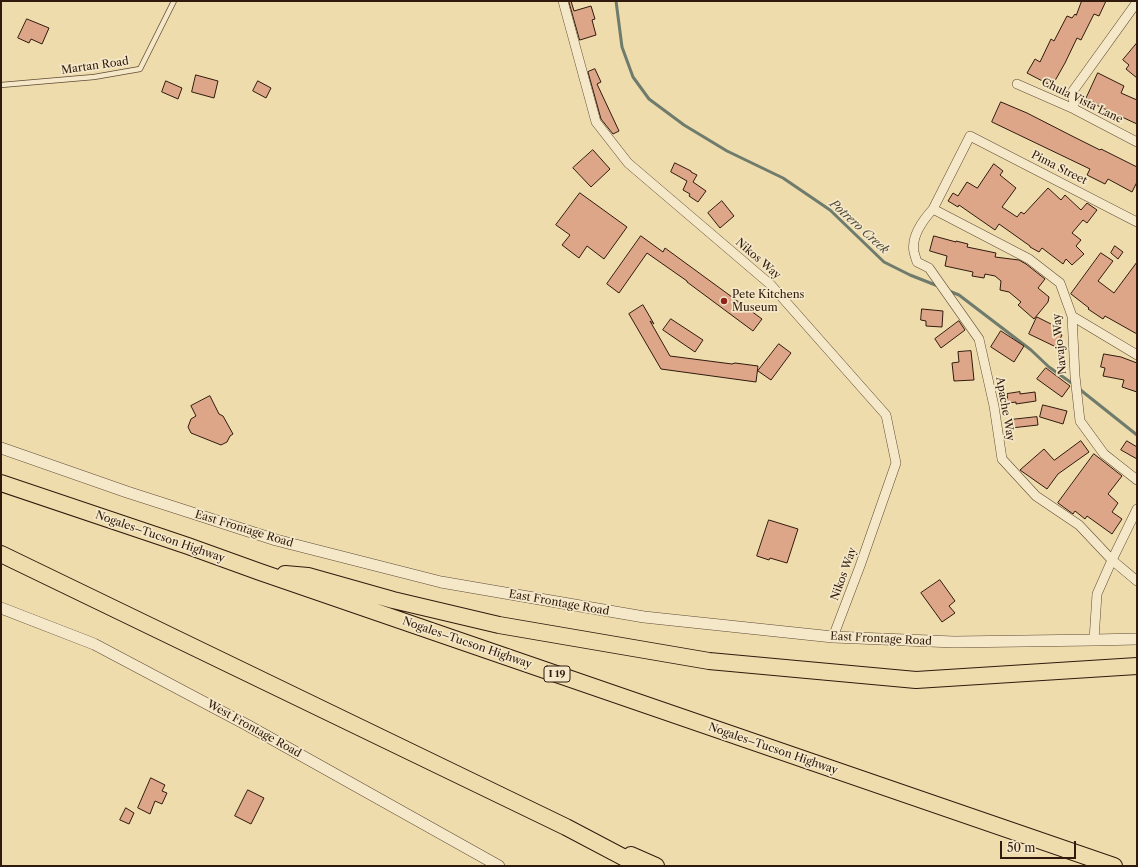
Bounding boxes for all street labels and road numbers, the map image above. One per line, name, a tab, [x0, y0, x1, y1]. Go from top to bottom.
street label: Martan Road	[60, 55, 130, 77]
street label: Chula Vista Lane	[1039, 76, 1125, 126]
street label: Pima Street	[1029, 148, 1089, 188]
street label: Nikos Way	[733, 236, 783, 282]
street label: Navajo Way	[1050, 313, 1070, 375]
street label: Apache Way	[993, 376, 1017, 442]
street label: East Frontage Road	[193, 508, 295, 550]
street label: Nogales–Tucson Highway	[94, 509, 226, 565]
street label: Nikos Way	[828, 546, 860, 602]
street label: East Frontage Road	[508, 588, 610, 618]
street label: Nogales–Tucson Highway	[401, 615, 533, 671]
street label: East Frontage Road	[830, 630, 932, 648]
road number: I 19	[544, 666, 570, 682]
street label: West Frontage Road	[205, 698, 303, 760]
street label: Nogales–Tucson Highway	[707, 721, 839, 777]

